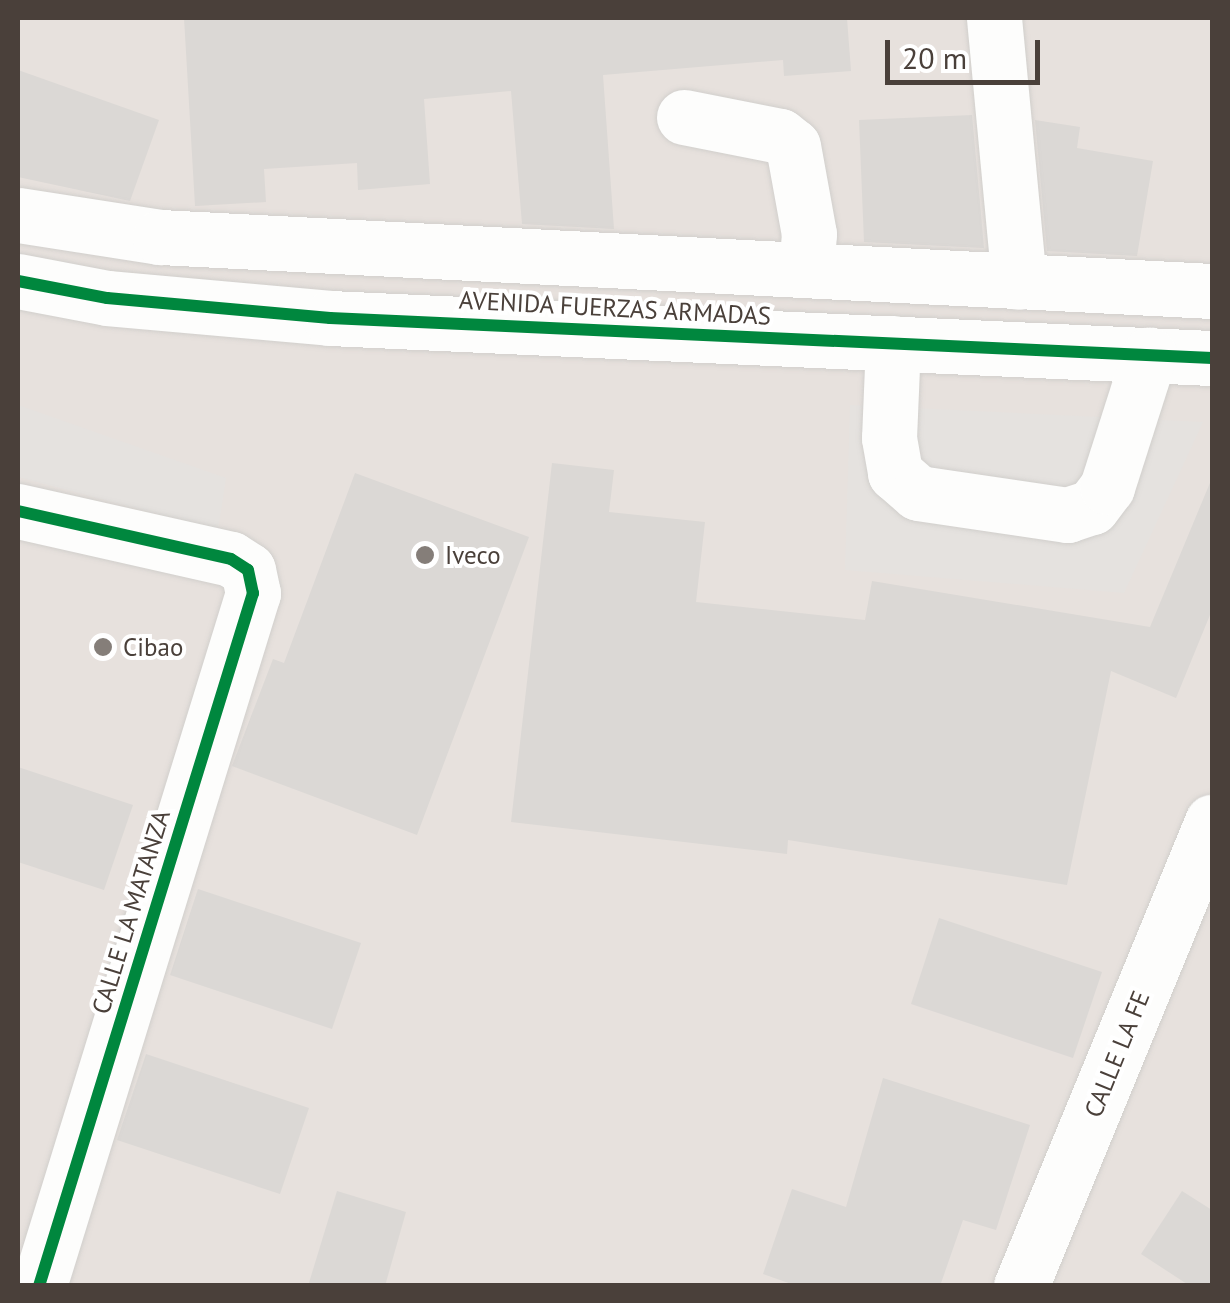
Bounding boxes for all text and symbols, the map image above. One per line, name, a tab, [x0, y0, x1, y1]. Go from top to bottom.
scale bar	[890, 20, 1045, 82]
text: 20 m	[902, 38, 967, 77]
street label: AVENIDA FUERZAS ARMADAS	[457, 285, 773, 331]
place label: Iveco	[445, 540, 501, 570]
marker: Iveco	[414, 544, 436, 566]
place label: Cibao	[123, 632, 183, 662]
marker: Cibao	[92, 636, 114, 658]
street label: CALLE LA MATANZA	[86, 806, 176, 1018]
street label: CALLE LA FE	[1078, 986, 1156, 1122]

